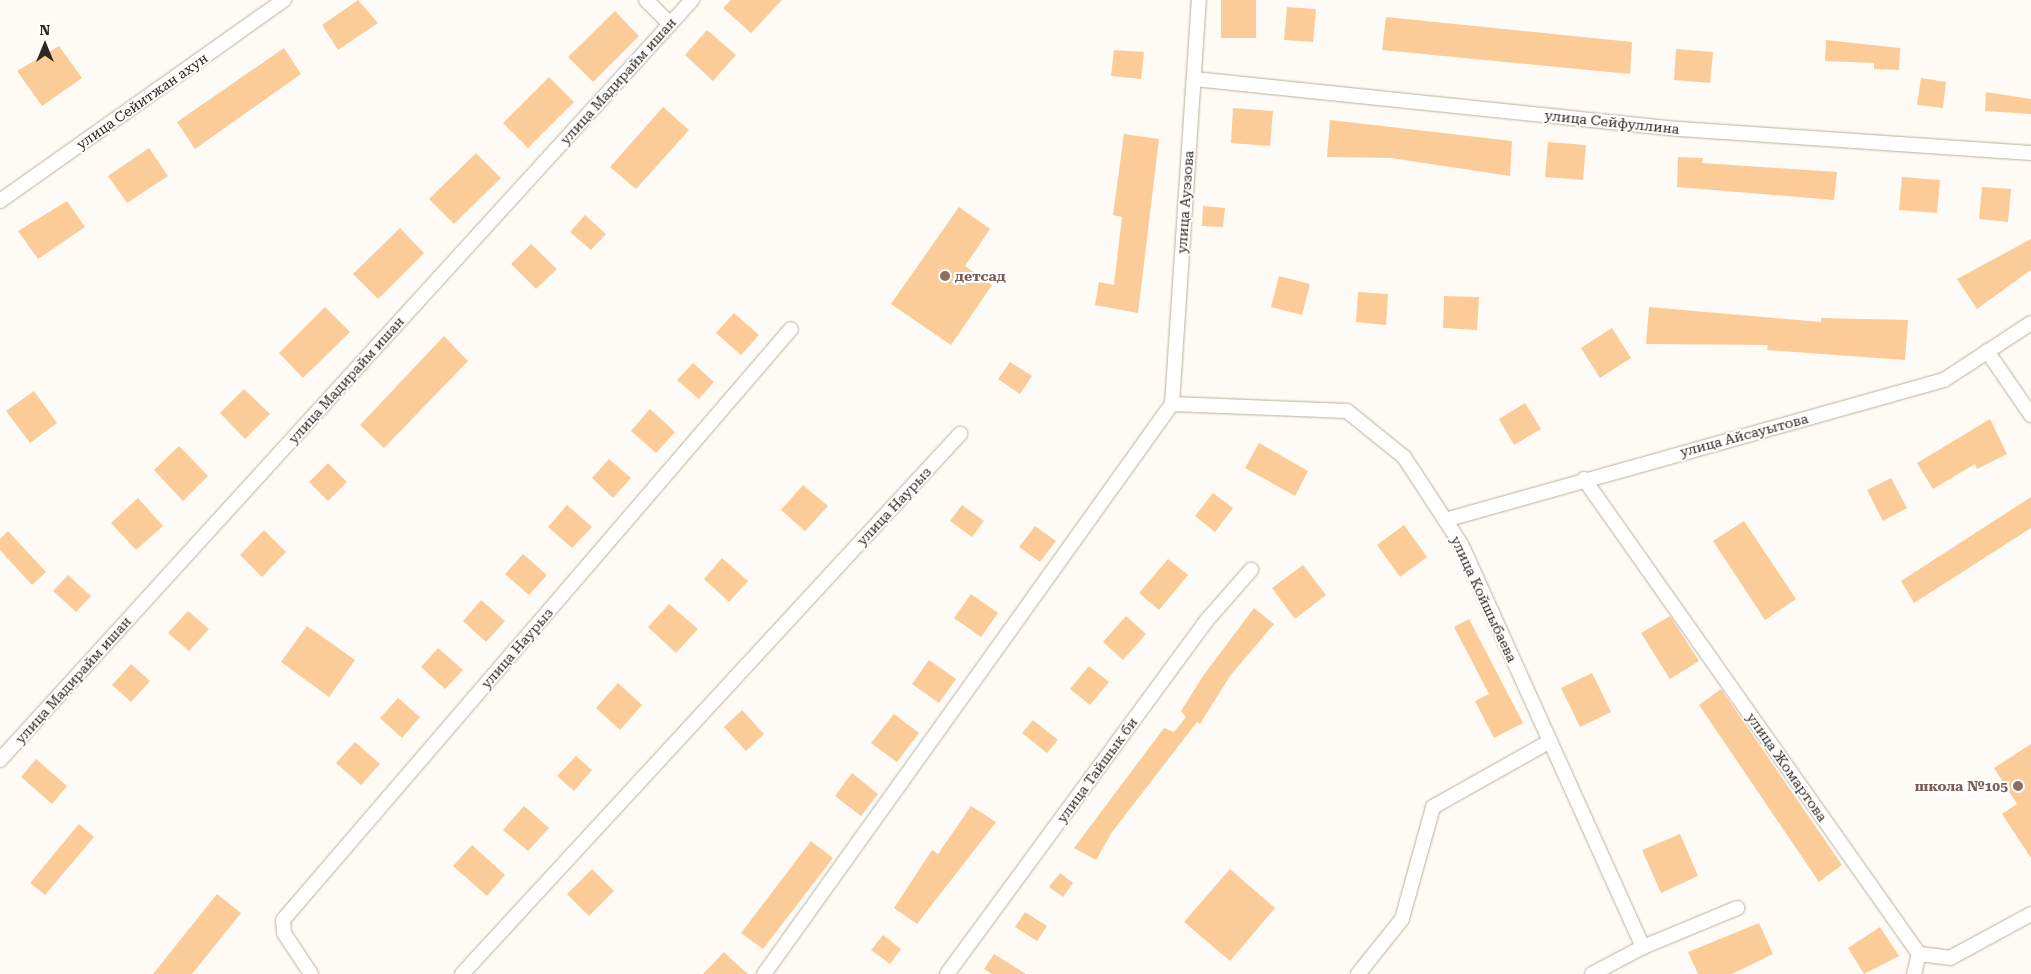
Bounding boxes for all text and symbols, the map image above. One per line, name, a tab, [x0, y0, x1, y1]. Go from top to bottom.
street label: улица Мадирайм ишан	[557, 14, 679, 148]
north arrow	[20, 20, 70, 70]
text: N	[40, 22, 50, 38]
street label: улица Сейитжан ахун	[73, 49, 211, 153]
street label: улица Сейфуллина	[1544, 107, 1680, 137]
street label: улица Ауэзова	[1173, 150, 1197, 254]
place label: детсад	[955, 268, 1006, 284]
marker: детсад	[939, 270, 951, 282]
street label: улица Мадирайм ишан	[285, 313, 407, 447]
street label: улица Айсауытова	[1678, 410, 1810, 460]
street label: улица Наурыз	[853, 463, 935, 549]
street label: улица Койшыбаева	[1447, 533, 1521, 665]
street label: улица Наурыз	[477, 604, 557, 692]
street label: улица Мадирайм ишан	[12, 613, 134, 747]
street label: улица Жомартова	[1743, 709, 1831, 825]
street label: улица Тайшык би	[1053, 714, 1141, 826]
place label: школа №105	[1915, 778, 2008, 794]
marker: школа №105	[2012, 780, 2024, 792]

